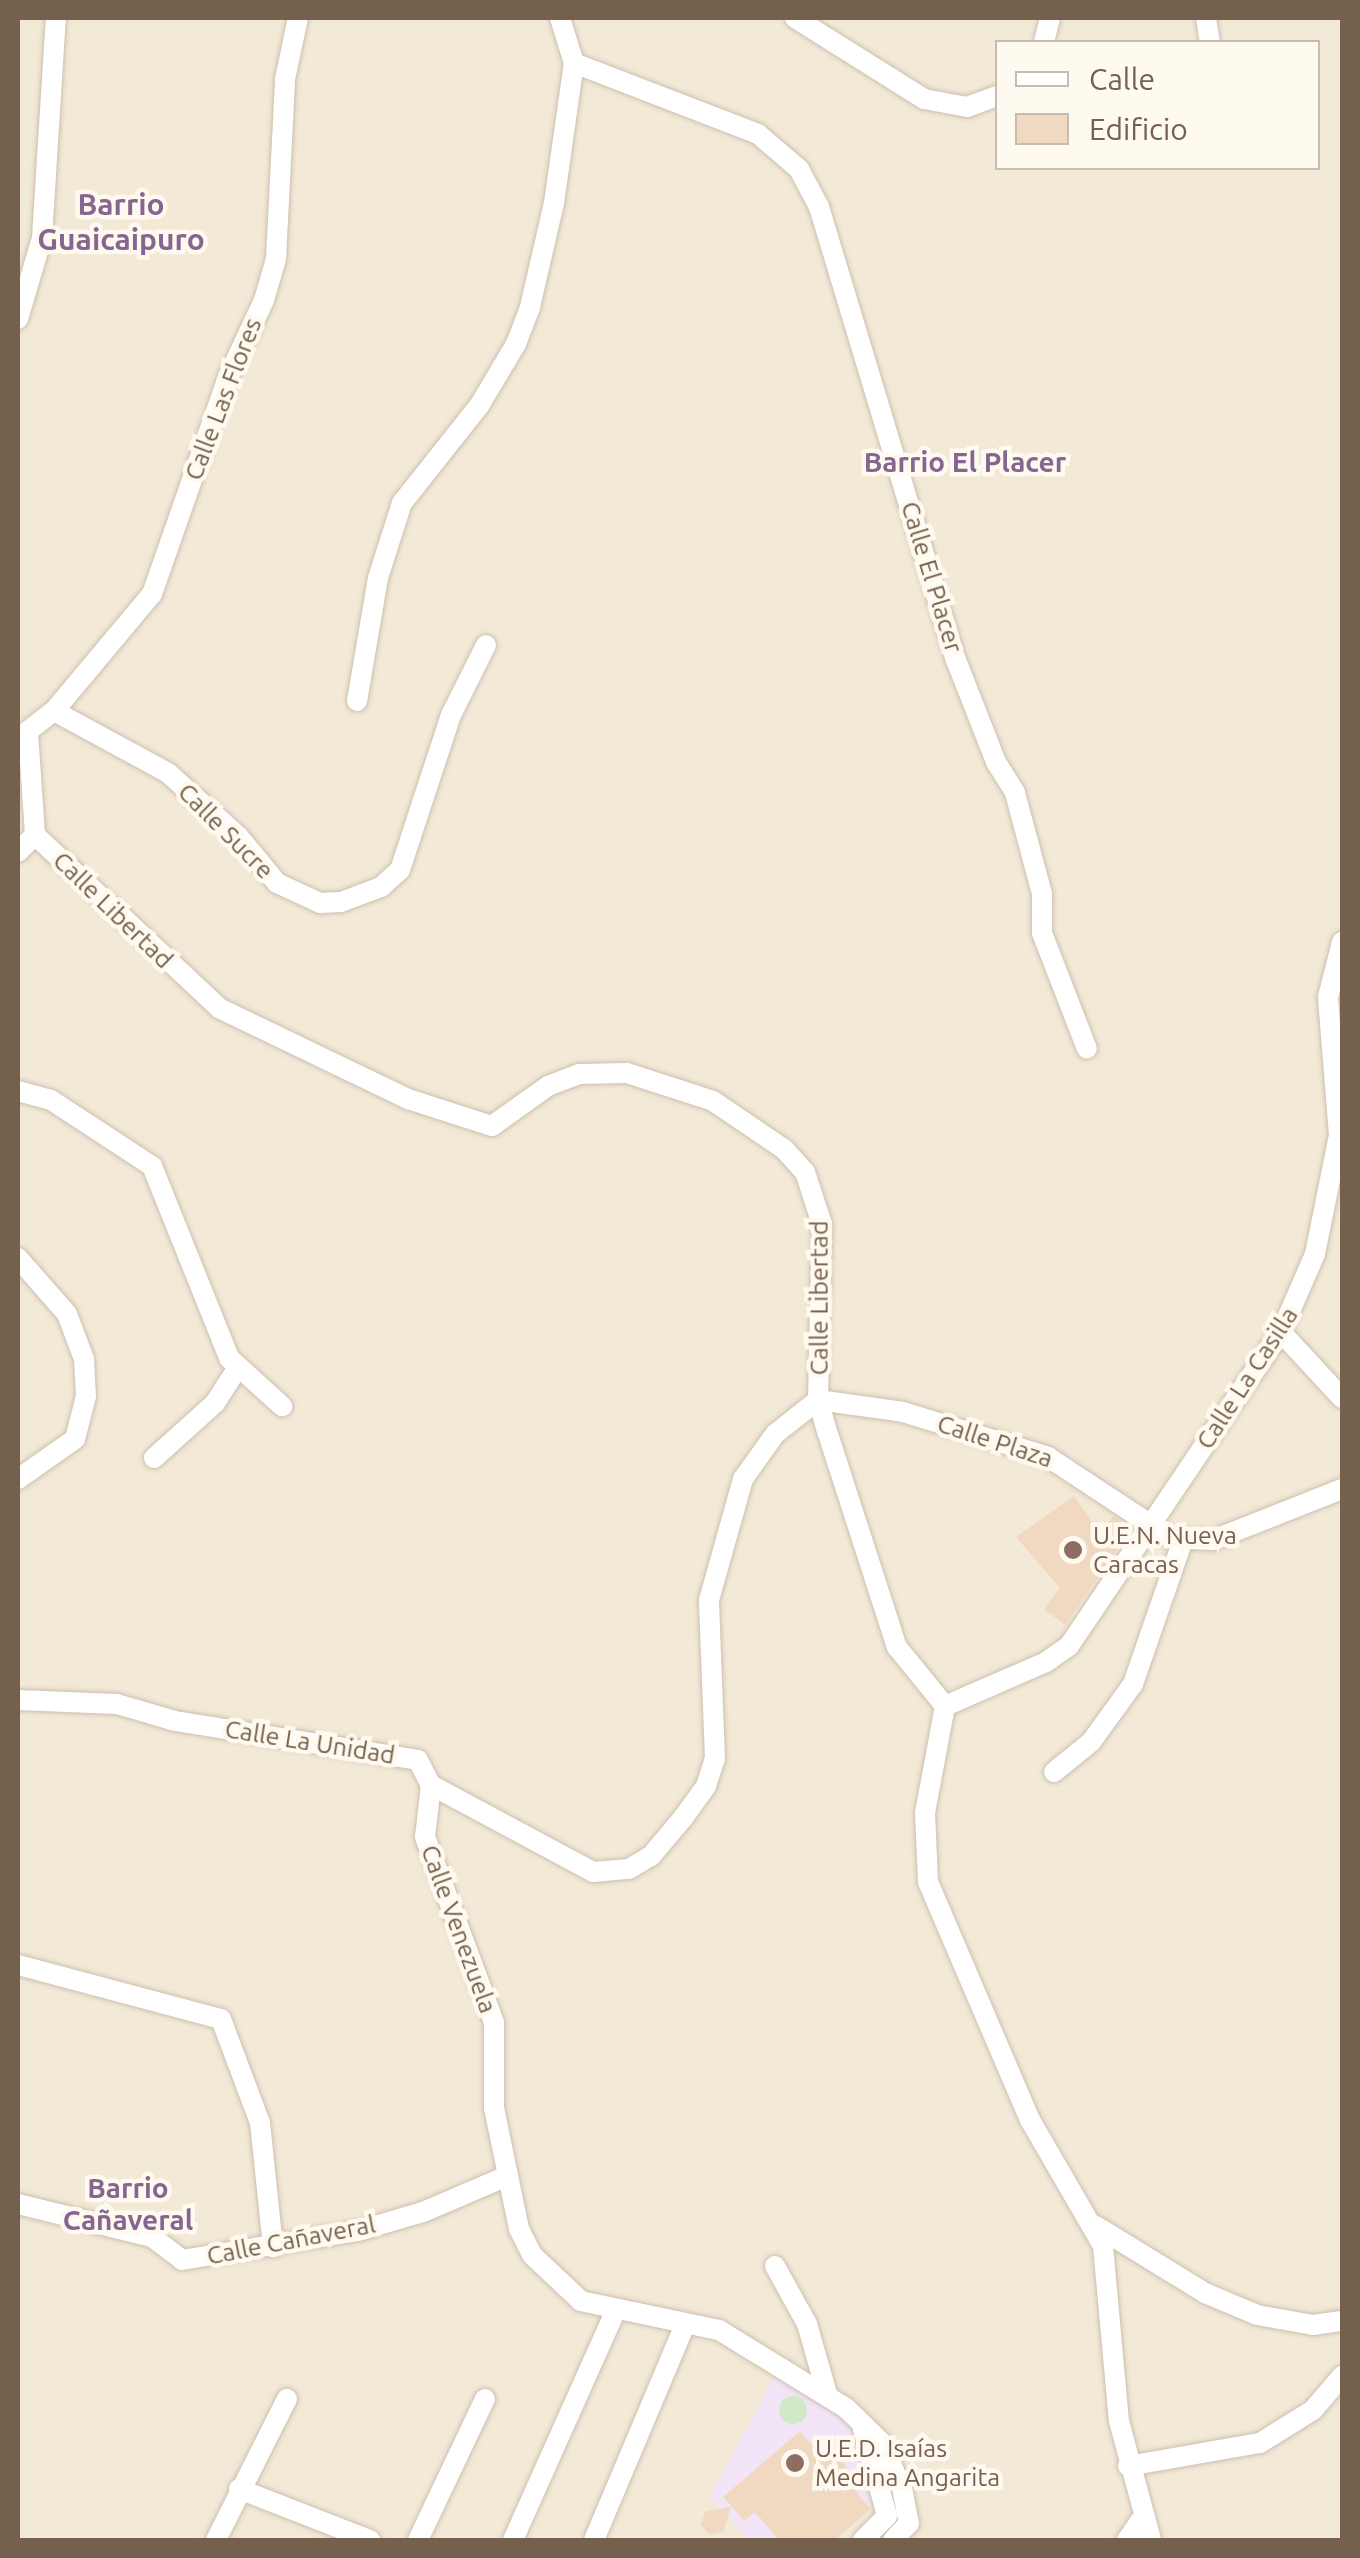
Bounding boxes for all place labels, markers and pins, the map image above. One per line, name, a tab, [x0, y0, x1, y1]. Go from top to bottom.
place label: U.E.N. Nueva Caracas	[1093, 1521, 1237, 1580]
marker: U.E.N. Nueva Caracas	[1062, 1539, 1084, 1561]
place label: U.E.D. Isaías Medina Angarita	[815, 2434, 1000, 2493]
marker: U.E.D. Isaías Medina Angarita	[784, 2452, 806, 2474]

